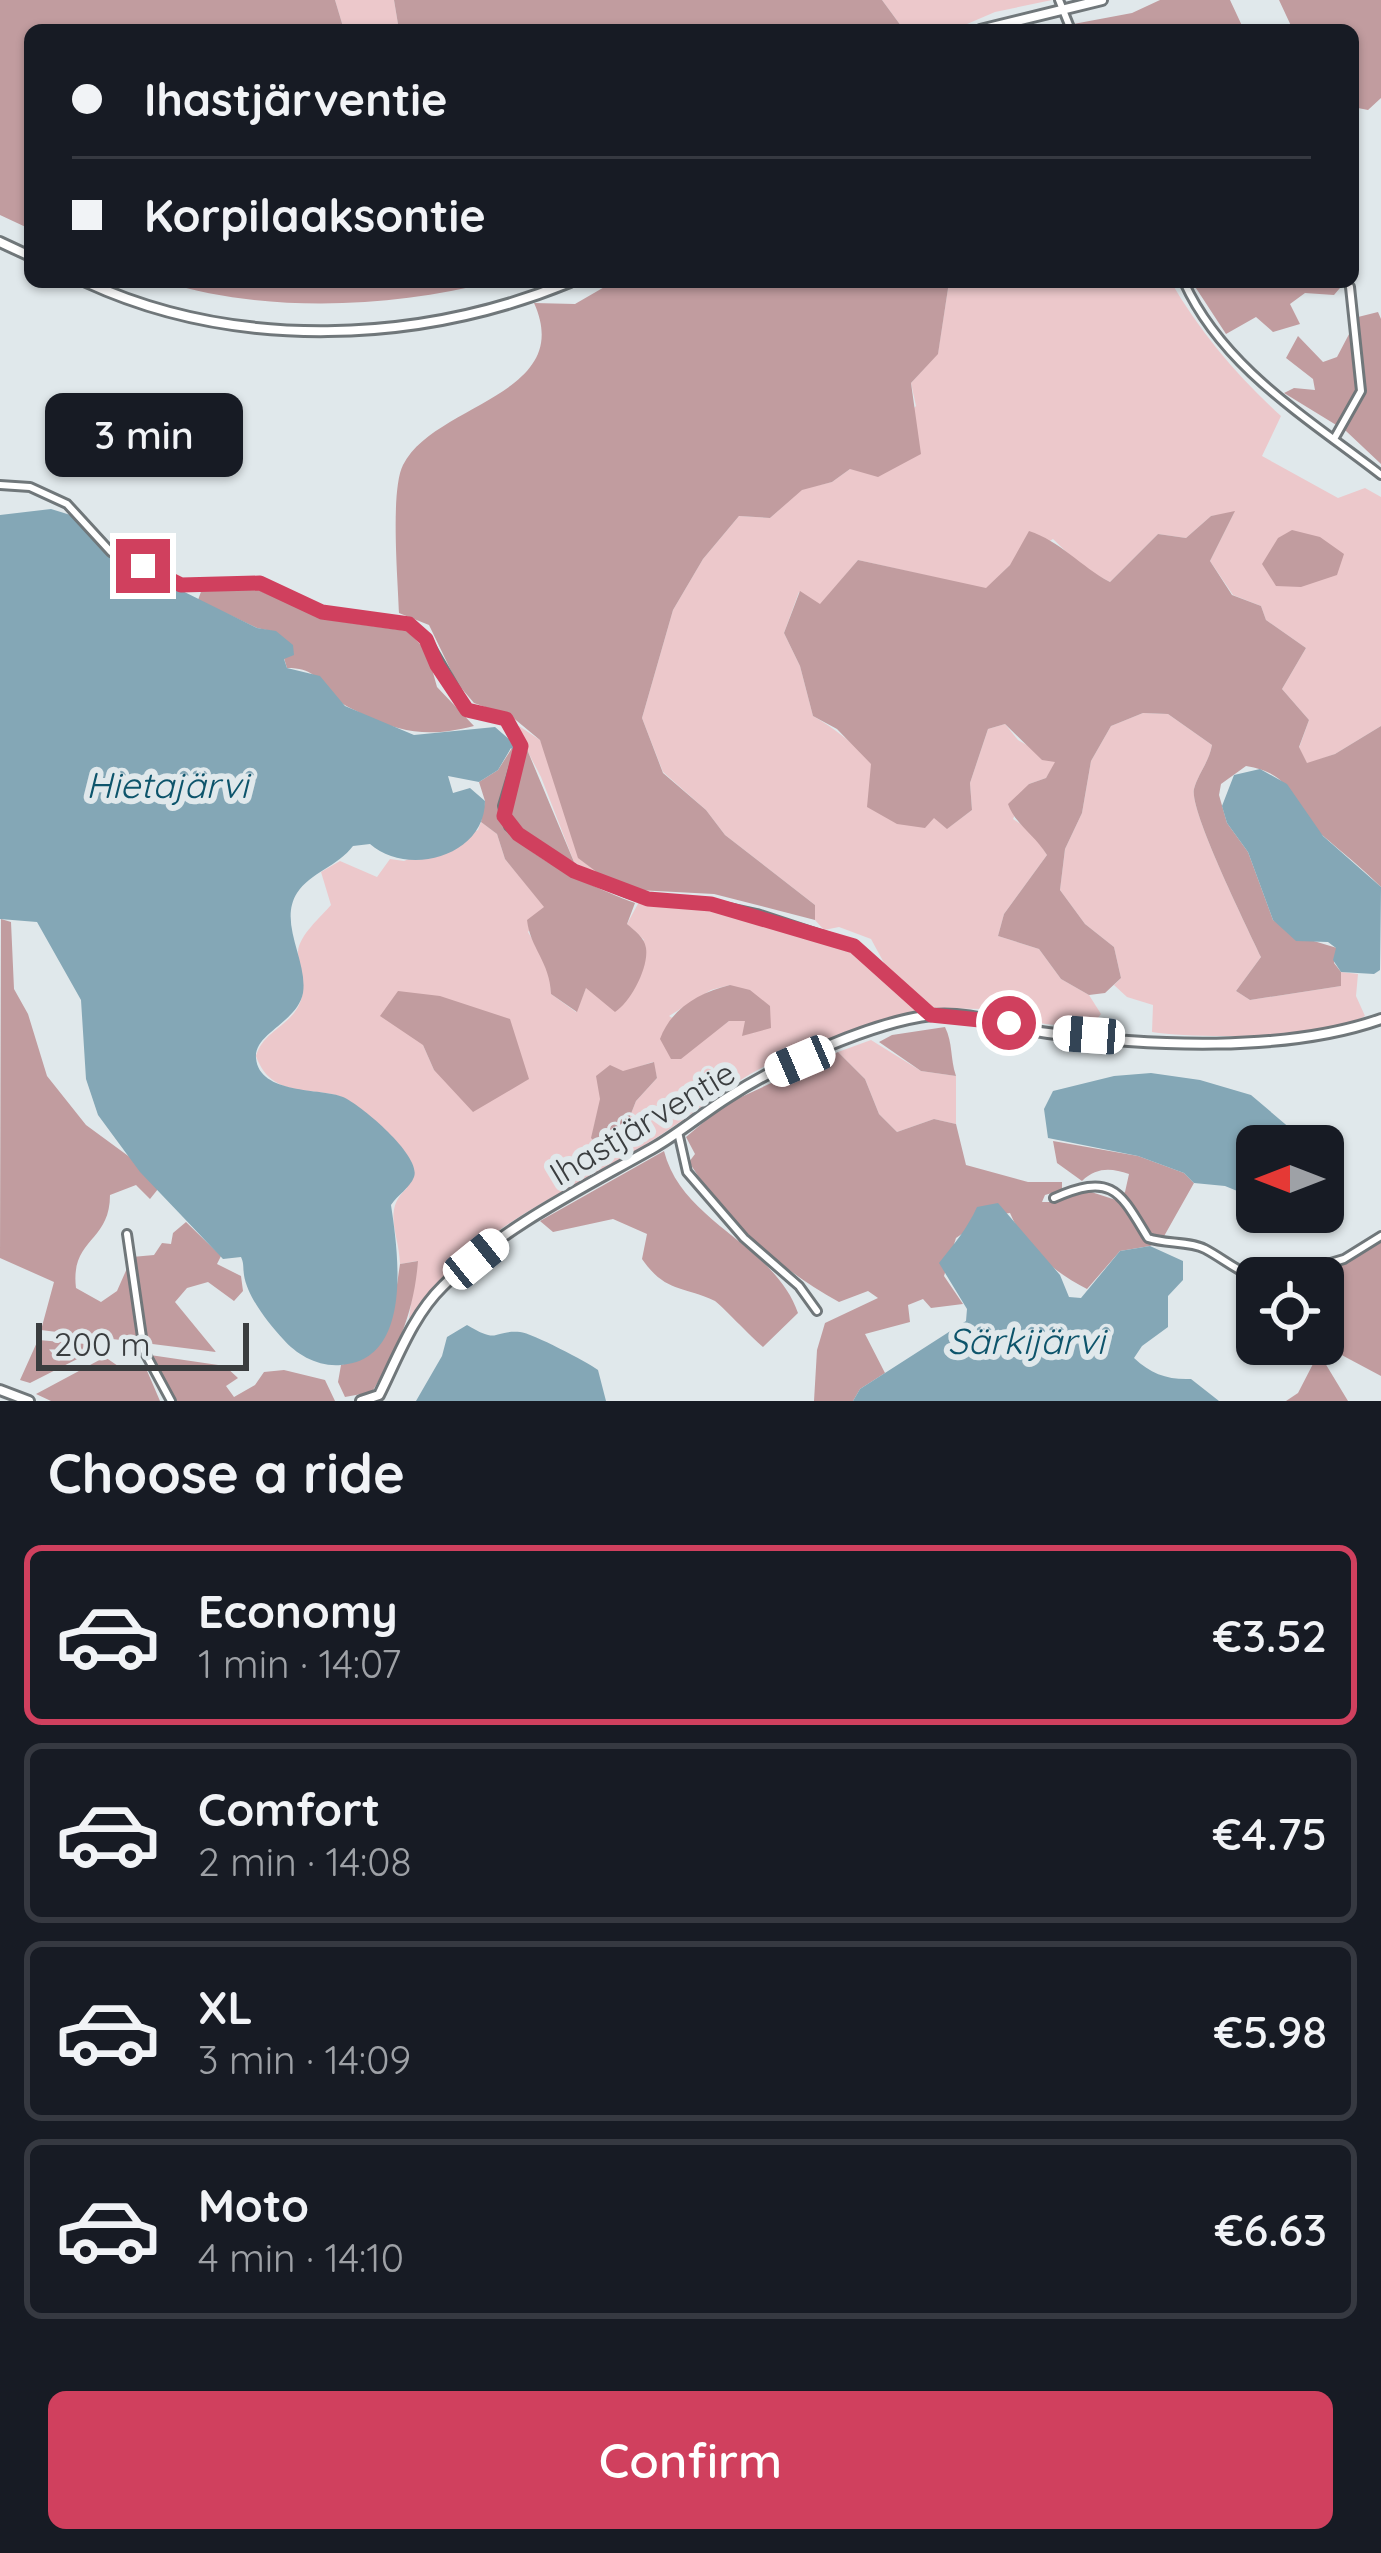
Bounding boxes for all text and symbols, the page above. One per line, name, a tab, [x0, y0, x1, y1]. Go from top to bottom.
text: Ihastjärventie	[144, 71, 448, 127]
text: Korpilaaksontie	[144, 187, 486, 243]
callout: 3 min	[44, 392, 242, 476]
text: 3 min	[94, 410, 194, 459]
route end	[116, 539, 170, 593]
water label: Hietajärvi	[86, 762, 252, 807]
route start	[982, 996, 1036, 1050]
car	[1052, 1015, 1126, 1055]
car	[760, 1030, 840, 1092]
street label: Ihastjärventie	[542, 1051, 742, 1194]
north arrow	[1236, 1125, 1344, 1233]
map controls	[1236, 1125, 1344, 1365]
car	[437, 1222, 515, 1296]
button: locate	[1236, 1257, 1344, 1365]
scale bar	[36, 1317, 249, 1370]
water label: Särkijärvi	[948, 1318, 1109, 1363]
text: 200 m	[54, 1323, 151, 1364]
text: Choose a ride	[48, 1439, 405, 1507]
icon: car	[54, 1581, 162, 1689]
text: Economy	[198, 1583, 398, 1639]
text: €3.52	[1213, 1607, 1327, 1663]
text: 1 min · 14:07	[198, 1639, 401, 1688]
icon: car	[54, 1779, 162, 1887]
text: Comfort	[198, 1781, 380, 1837]
text: €4.75	[1213, 1805, 1327, 1861]
text: 2 min · 14:08	[198, 1837, 412, 1886]
icon: car	[54, 1977, 162, 2085]
text: XL	[198, 1979, 253, 2035]
text: €5.98	[1214, 2003, 1327, 2059]
text: 3 min · 14:09	[198, 2035, 411, 2084]
icon: car	[54, 2175, 162, 2283]
text: Moto	[198, 2177, 309, 2233]
text: €6.63	[1215, 2201, 1327, 2257]
text: 4 min · 14:10	[198, 2233, 404, 2282]
button: Confirm	[48, 2391, 1333, 2529]

